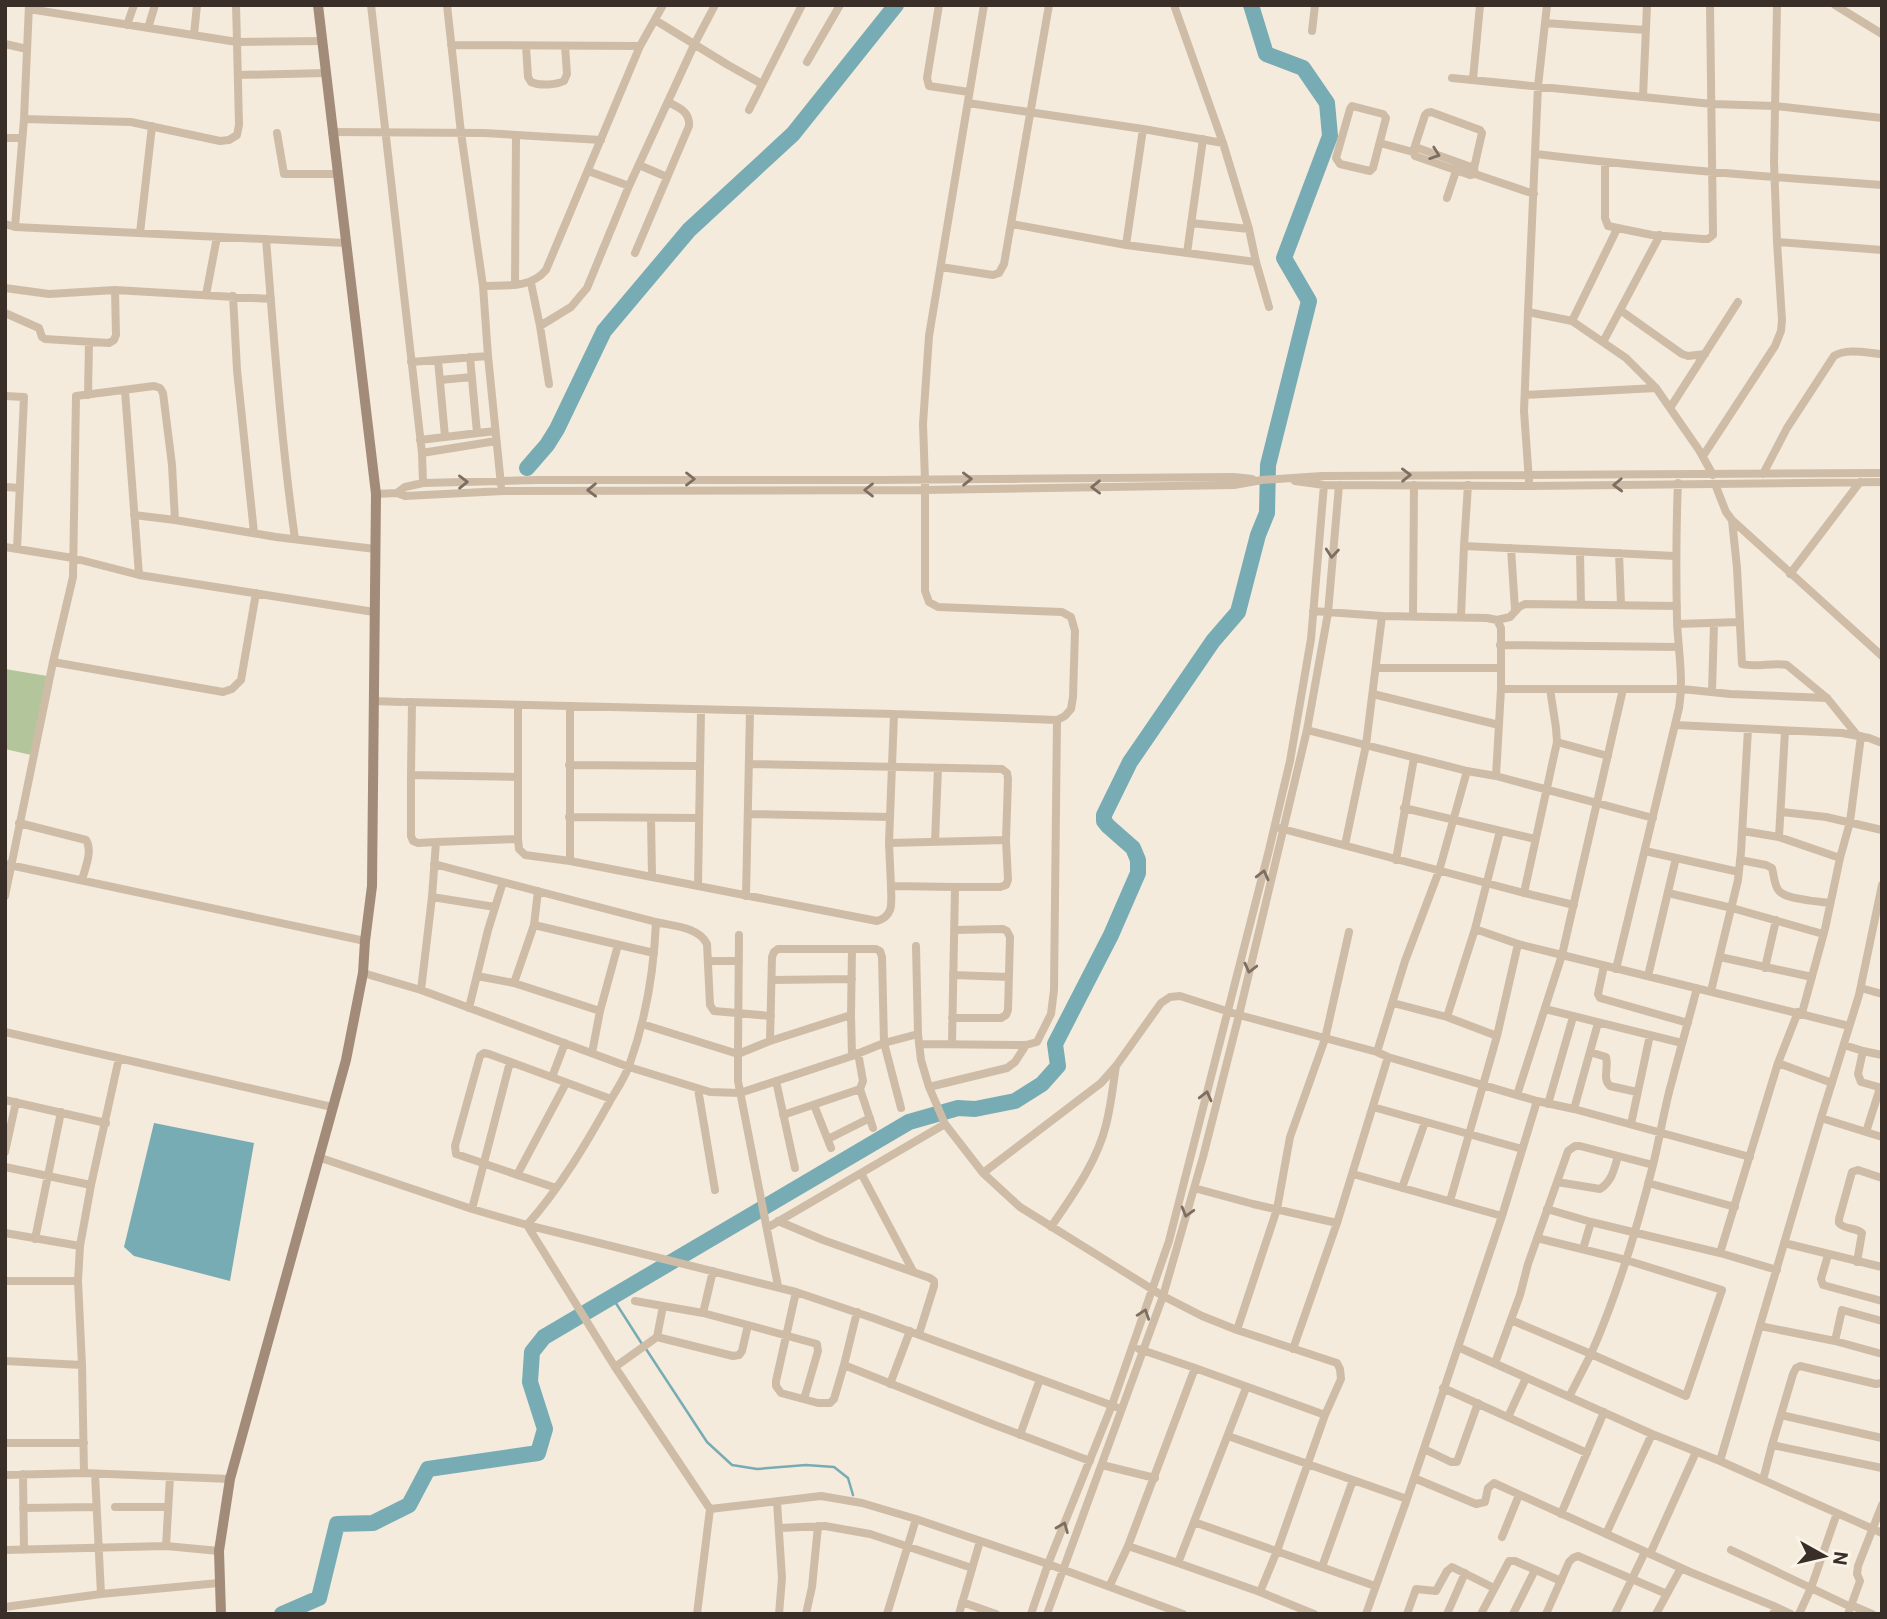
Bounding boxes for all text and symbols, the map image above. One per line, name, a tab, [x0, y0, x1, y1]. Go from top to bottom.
one-way arrow	[1428, 146, 1440, 160]
one-way arrow	[1401, 468, 1412, 483]
one-way arrow	[686, 471, 696, 487]
one-way arrow	[962, 471, 973, 487]
one-way arrow	[458, 475, 469, 490]
one-way arrow	[1612, 478, 1623, 493]
one-way arrow	[1090, 480, 1101, 495]
one-way arrow	[863, 482, 873, 498]
one-way arrow	[586, 483, 597, 498]
one-way arrow	[1325, 547, 1340, 559]
one-way arrow	[1255, 869, 1269, 881]
one-way arrow	[1244, 962, 1258, 974]
one-way arrow	[1198, 1090, 1212, 1102]
one-way arrow	[1181, 1206, 1195, 1218]
one-way arrow	[1136, 1309, 1150, 1321]
one-way arrow	[1055, 1521, 1069, 1533]
north arrow	[1789, 1521, 1859, 1591]
text: N	[1828, 1550, 1853, 1567]

